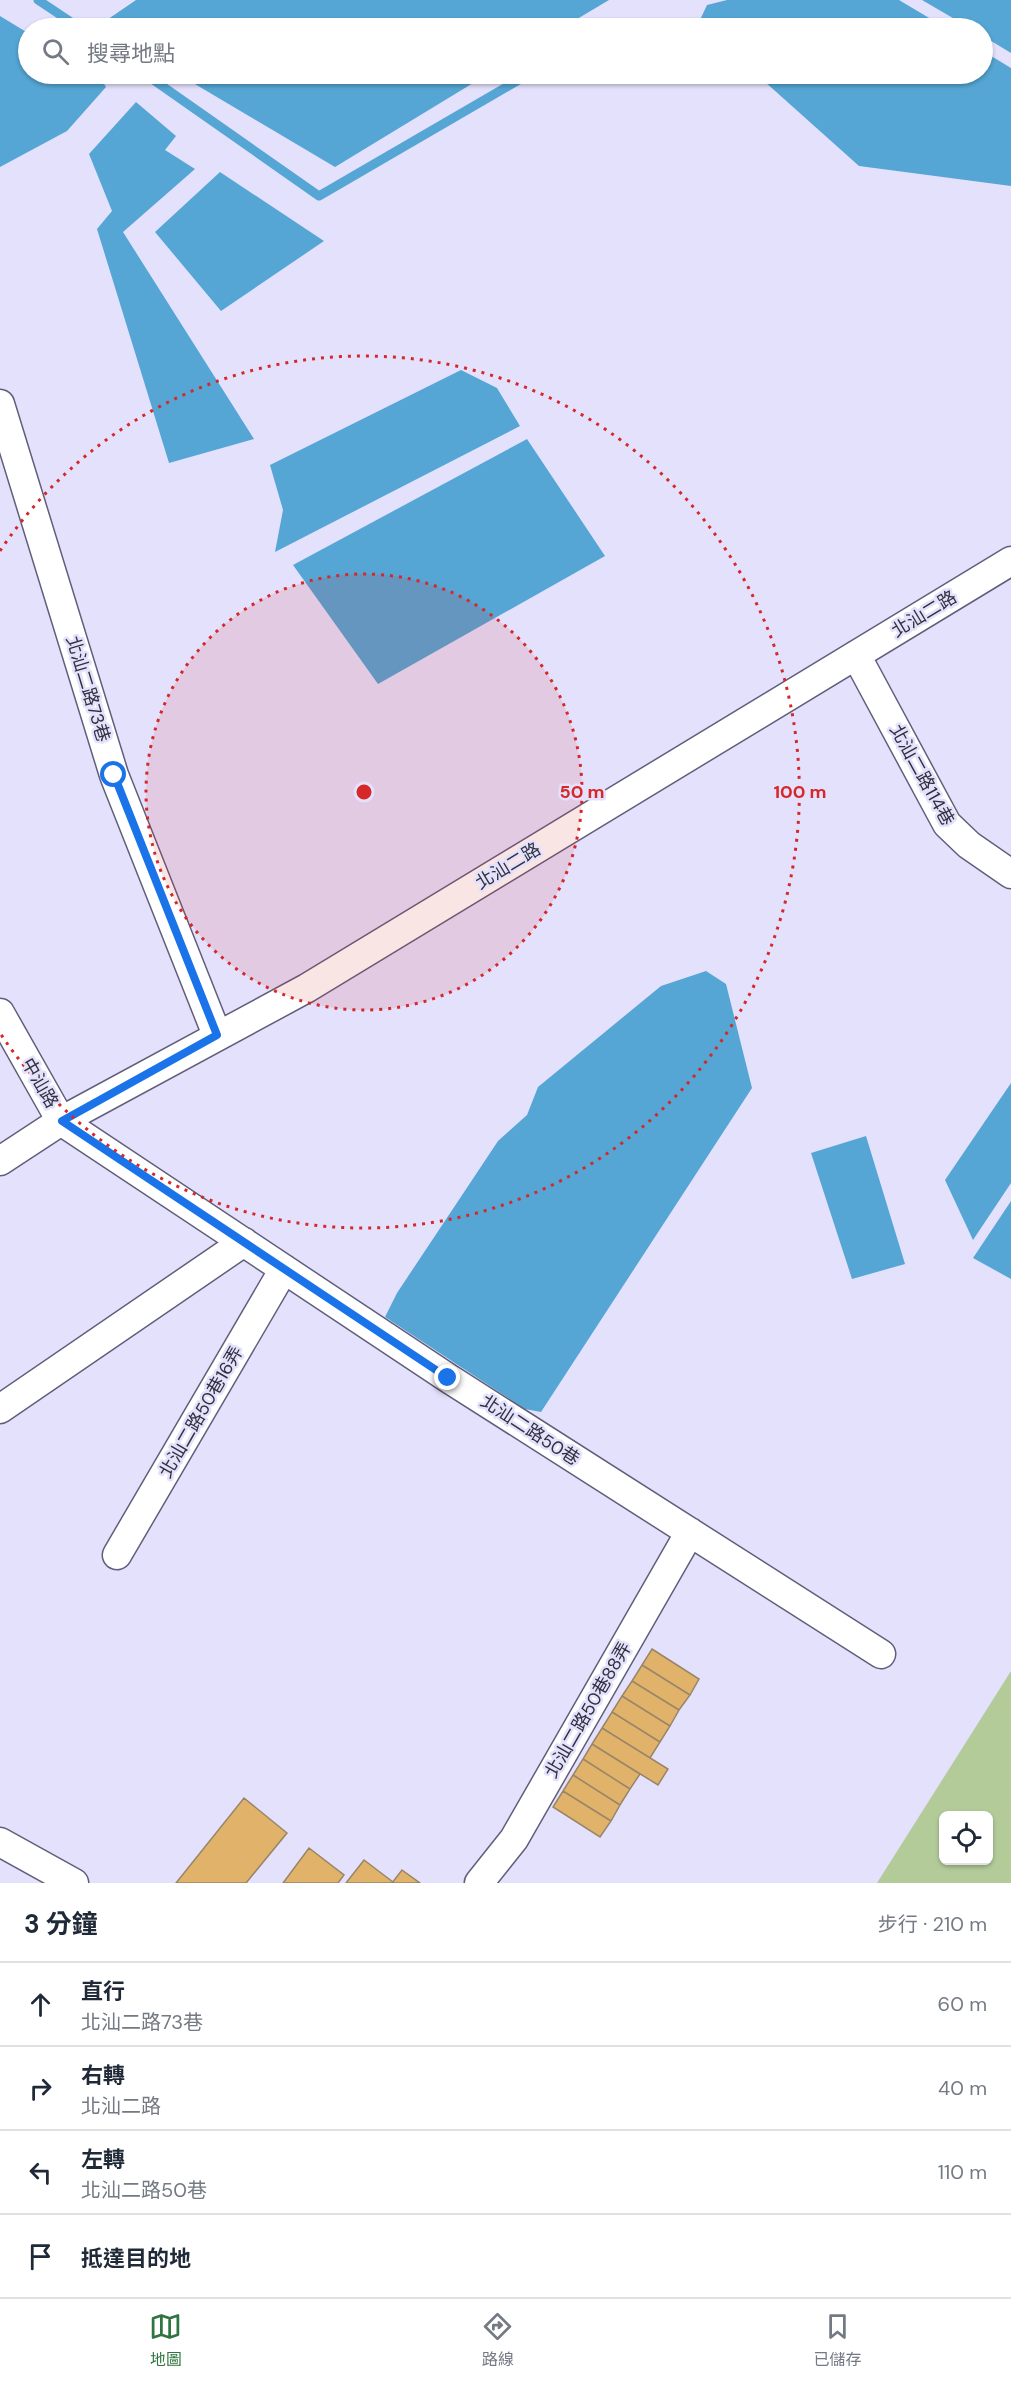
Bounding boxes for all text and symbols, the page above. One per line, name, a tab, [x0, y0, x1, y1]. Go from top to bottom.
search box	[18, 18, 993, 84]
icon: search	[39, 35, 72, 68]
text: 搜尋地點	[87, 39, 175, 68]
street label: 北汕二路	[887, 585, 961, 643]
street label: 北汕二路73巷	[60, 633, 116, 745]
street label: 北汕二路114巷	[884, 720, 960, 830]
route start	[100, 761, 126, 787]
text: 50 m	[559, 780, 605, 804]
text: 100 m	[773, 780, 827, 804]
centre of rings	[354, 782, 374, 802]
street label: 北汕二路	[471, 837, 545, 895]
street label: 中汕路	[16, 1054, 64, 1112]
street label: 北汕二路50巷16弄	[154, 1342, 248, 1482]
route end	[434, 1364, 460, 1390]
street label: 北汕二路50巷	[476, 1389, 584, 1471]
street label: 北汕二路50巷88弄	[539, 1638, 637, 1782]
map controls	[939, 1811, 993, 1865]
button: locate	[939, 1811, 993, 1865]
text: 3 分鐘	[24, 1907, 98, 1941]
text: 步行 · 210 m	[878, 1911, 987, 1937]
text: 直行	[81, 1977, 125, 2006]
icon: ahead	[24, 1988, 57, 2021]
text: 60 m	[938, 1991, 987, 2017]
text: 北汕二路73巷	[81, 2009, 203, 2035]
text: 右轉	[81, 2061, 125, 2090]
icon: right	[24, 2072, 57, 2105]
text: 40 m	[938, 2075, 987, 2101]
text: 北汕二路	[81, 2093, 161, 2119]
text: 左轉	[81, 2145, 125, 2174]
icon: left	[24, 2156, 57, 2189]
text: 110 m	[938, 2159, 987, 2185]
text: 北汕二路50巷	[81, 2177, 207, 2203]
icon: arrive	[24, 2240, 57, 2273]
text: 抵達目的地	[81, 2244, 191, 2273]
tab: 地圖	[149, 2310, 182, 2370]
tab: 路線	[481, 2310, 514, 2370]
tab: 已儲存	[813, 2310, 861, 2370]

